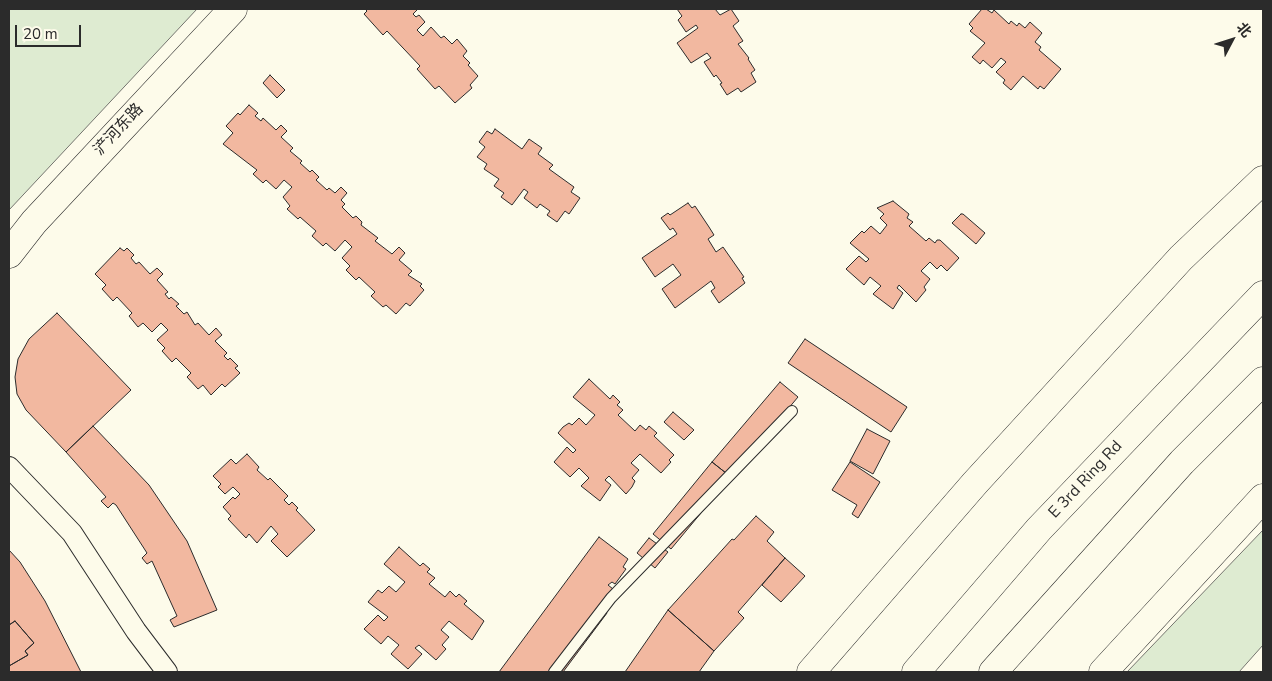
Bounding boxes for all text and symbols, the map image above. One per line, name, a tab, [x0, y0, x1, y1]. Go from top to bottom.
scale bar	[18, 15, 84, 47]
north arrow	[1207, 15, 1257, 65]
text: 北	[1232, 19, 1256, 42]
text: 20 m	[23, 24, 58, 44]
street label: 浐河东路	[90, 100, 148, 160]
street label: E 3rd Ring Rd	[1045, 437, 1127, 523]

